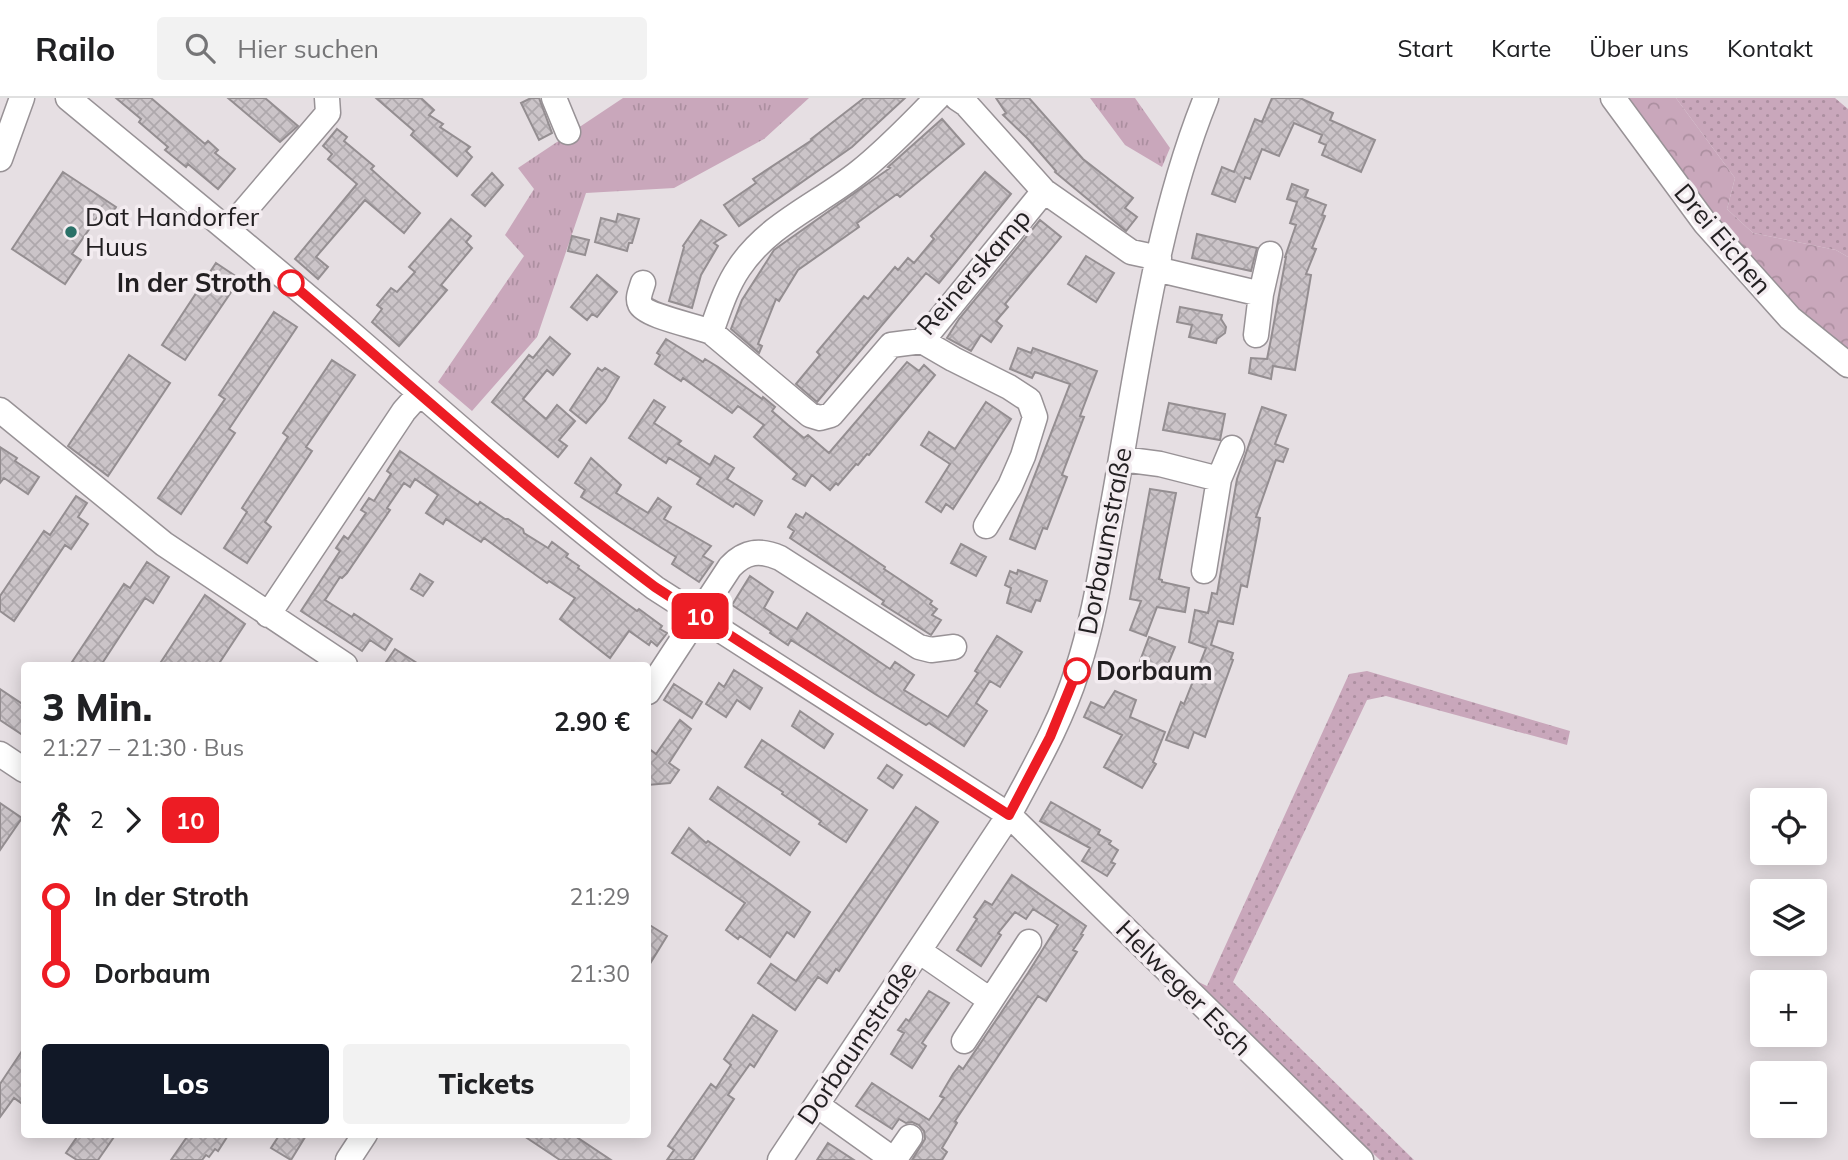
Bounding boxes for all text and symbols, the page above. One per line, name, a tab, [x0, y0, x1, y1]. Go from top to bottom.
search box	[157, 17, 647, 80]
text: Railo	[35, 28, 115, 69]
icon: search	[181, 29, 219, 67]
text: Hier suchen	[237, 32, 379, 65]
text: Start	[1397, 33, 1453, 63]
text: Karte	[1491, 33, 1551, 63]
text: Über uns	[1589, 33, 1689, 63]
text: Kontakt	[1727, 33, 1813, 63]
street label: Drei Eichen	[1667, 176, 1779, 301]
place label: Dat Handorfer Huus	[85, 200, 260, 263]
street label: Reinerskamp	[910, 202, 1038, 342]
marker: Dat Handorfer Huus	[63, 224, 79, 240]
place label: In der Stroth	[117, 266, 272, 299]
marker: In der Stroth	[278, 270, 304, 296]
street label: Dorbaumstraße	[1070, 444, 1139, 637]
line badge: 10	[668, 593, 732, 639]
text: 10	[686, 601, 714, 631]
place label: Dorbaum	[1096, 654, 1213, 687]
marker: Dorbaum	[1064, 658, 1090, 684]
text: 3 Min.	[42, 683, 152, 731]
text: 2.90 €	[554, 705, 630, 738]
text: 21:27 – 21:30 · Bus	[42, 733, 244, 762]
map controls	[1750, 788, 1827, 1138]
button: locate	[1750, 788, 1827, 865]
icon: walk	[42, 801, 80, 839]
icon: forward	[114, 801, 152, 839]
text: 2	[90, 805, 104, 834]
text: 10	[176, 805, 205, 835]
button: layers	[1750, 879, 1827, 956]
text: In der Stroth	[94, 880, 249, 913]
text: 21:29	[570, 882, 630, 911]
street label: Helweger Esch	[1109, 913, 1259, 1063]
street label: Dorbaumstraße	[790, 955, 923, 1131]
text: Dorbaum	[94, 957, 211, 990]
text: 21:30	[570, 959, 630, 988]
button: +	[1750, 970, 1827, 1047]
button: Los	[42, 1044, 329, 1124]
button: Tickets	[343, 1044, 630, 1124]
button: −	[1750, 1061, 1827, 1138]

